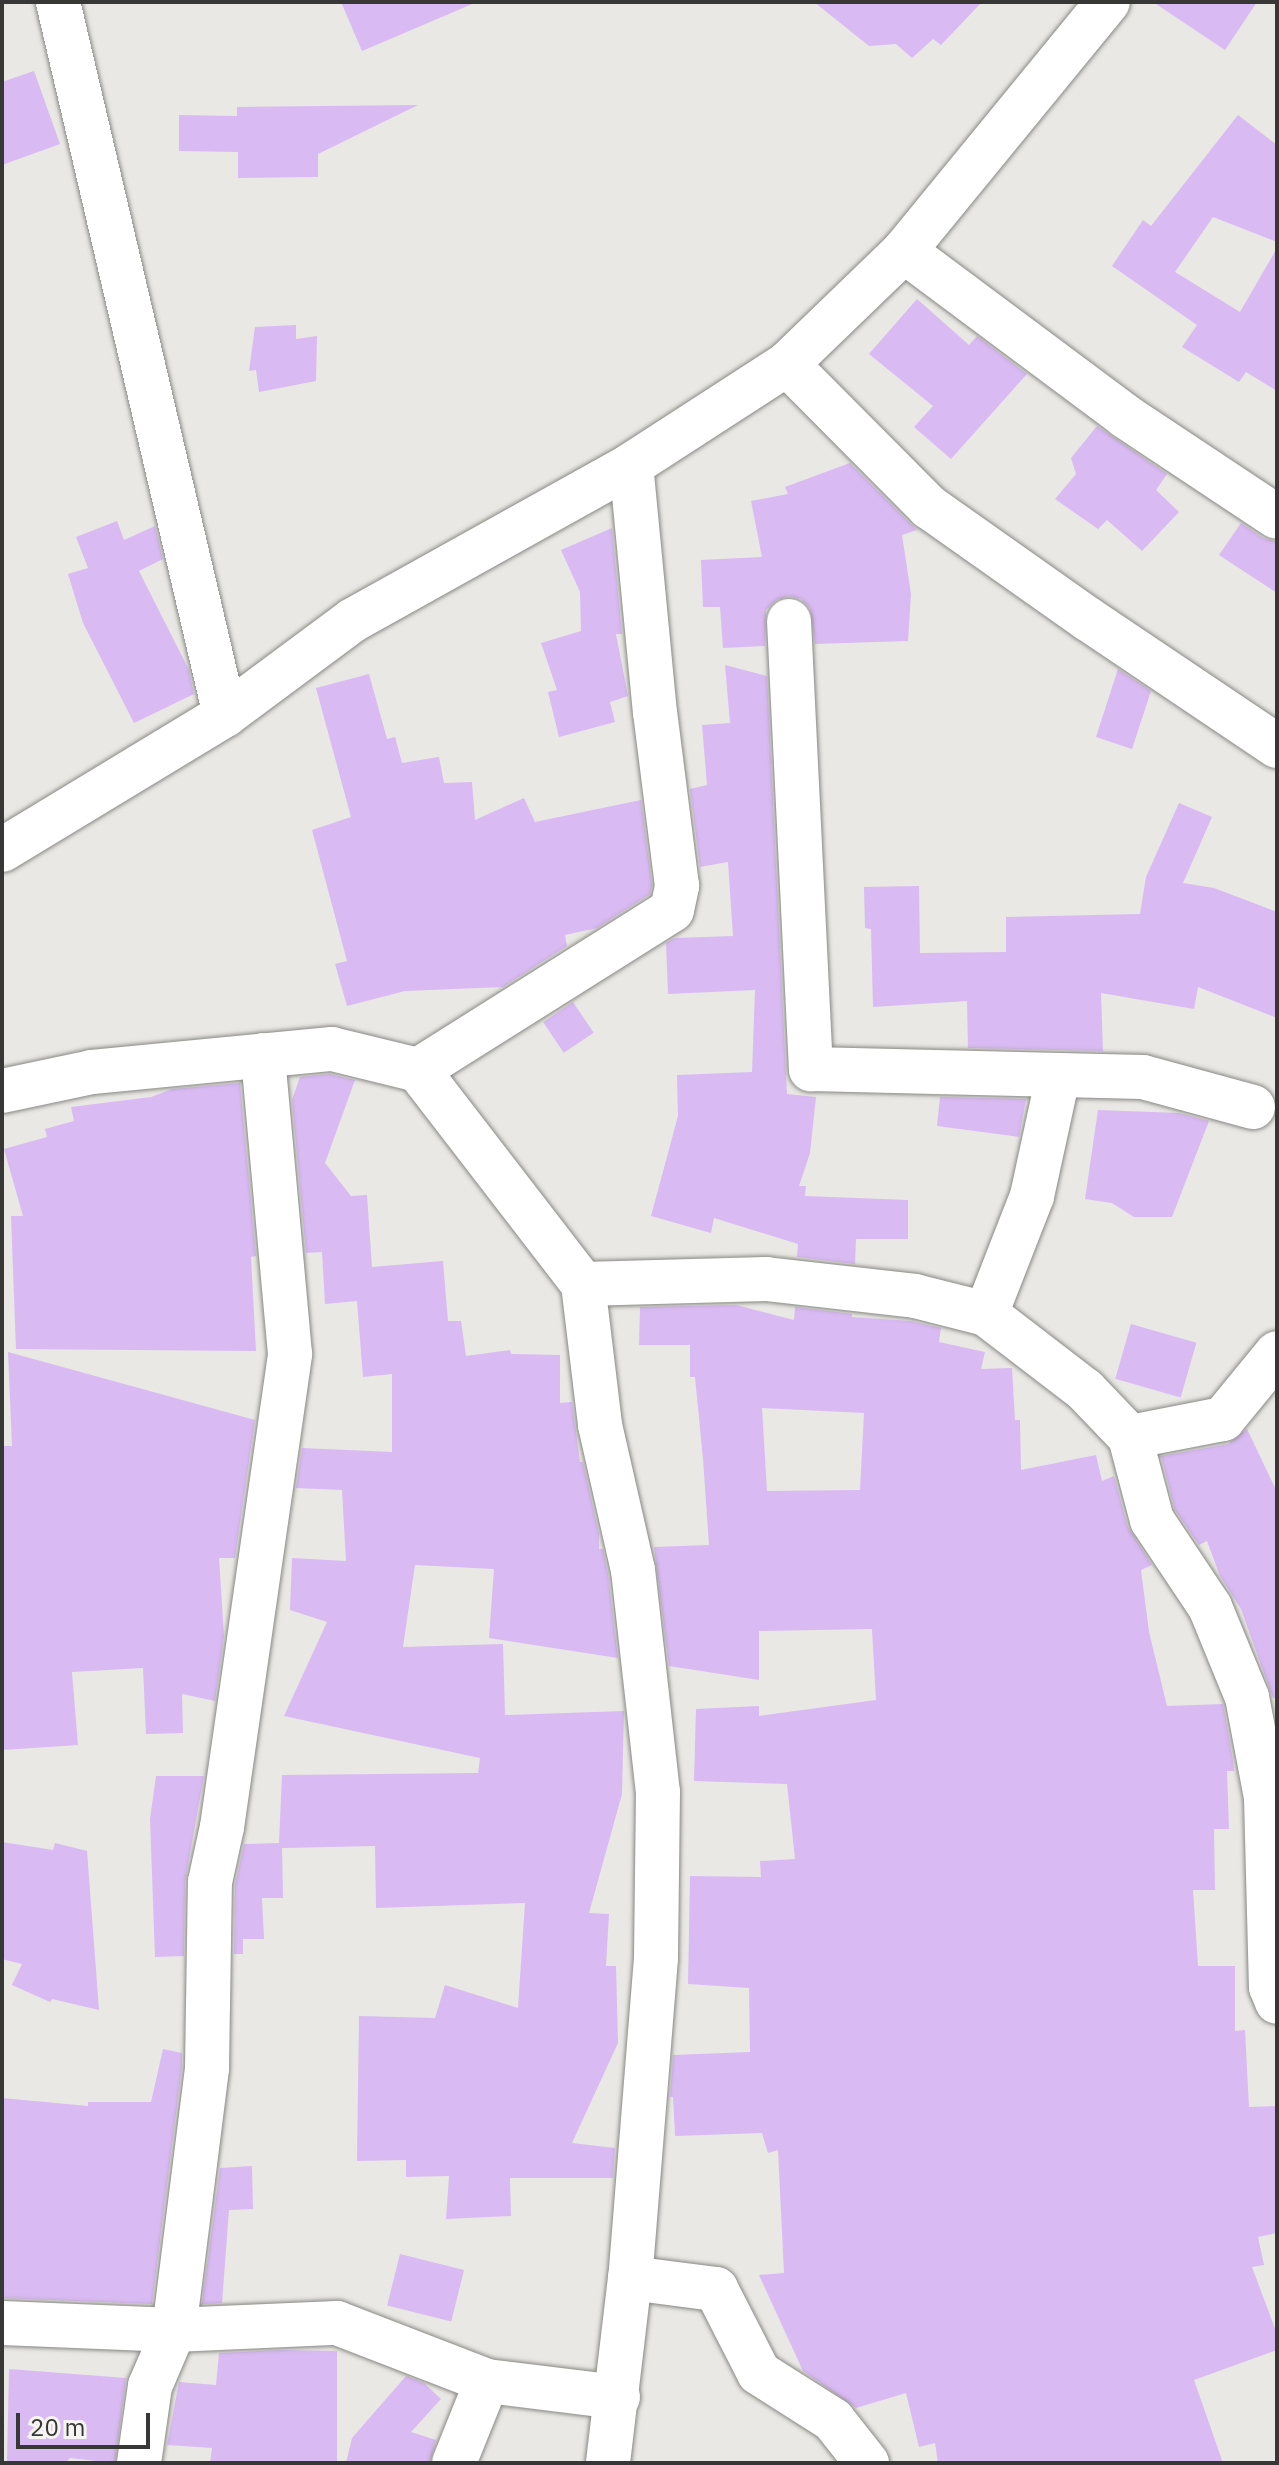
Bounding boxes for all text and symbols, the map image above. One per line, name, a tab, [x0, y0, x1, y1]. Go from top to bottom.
scale bar	[20, 2397, 154, 2447]
text: 20 m	[30, 2411, 85, 2443]

